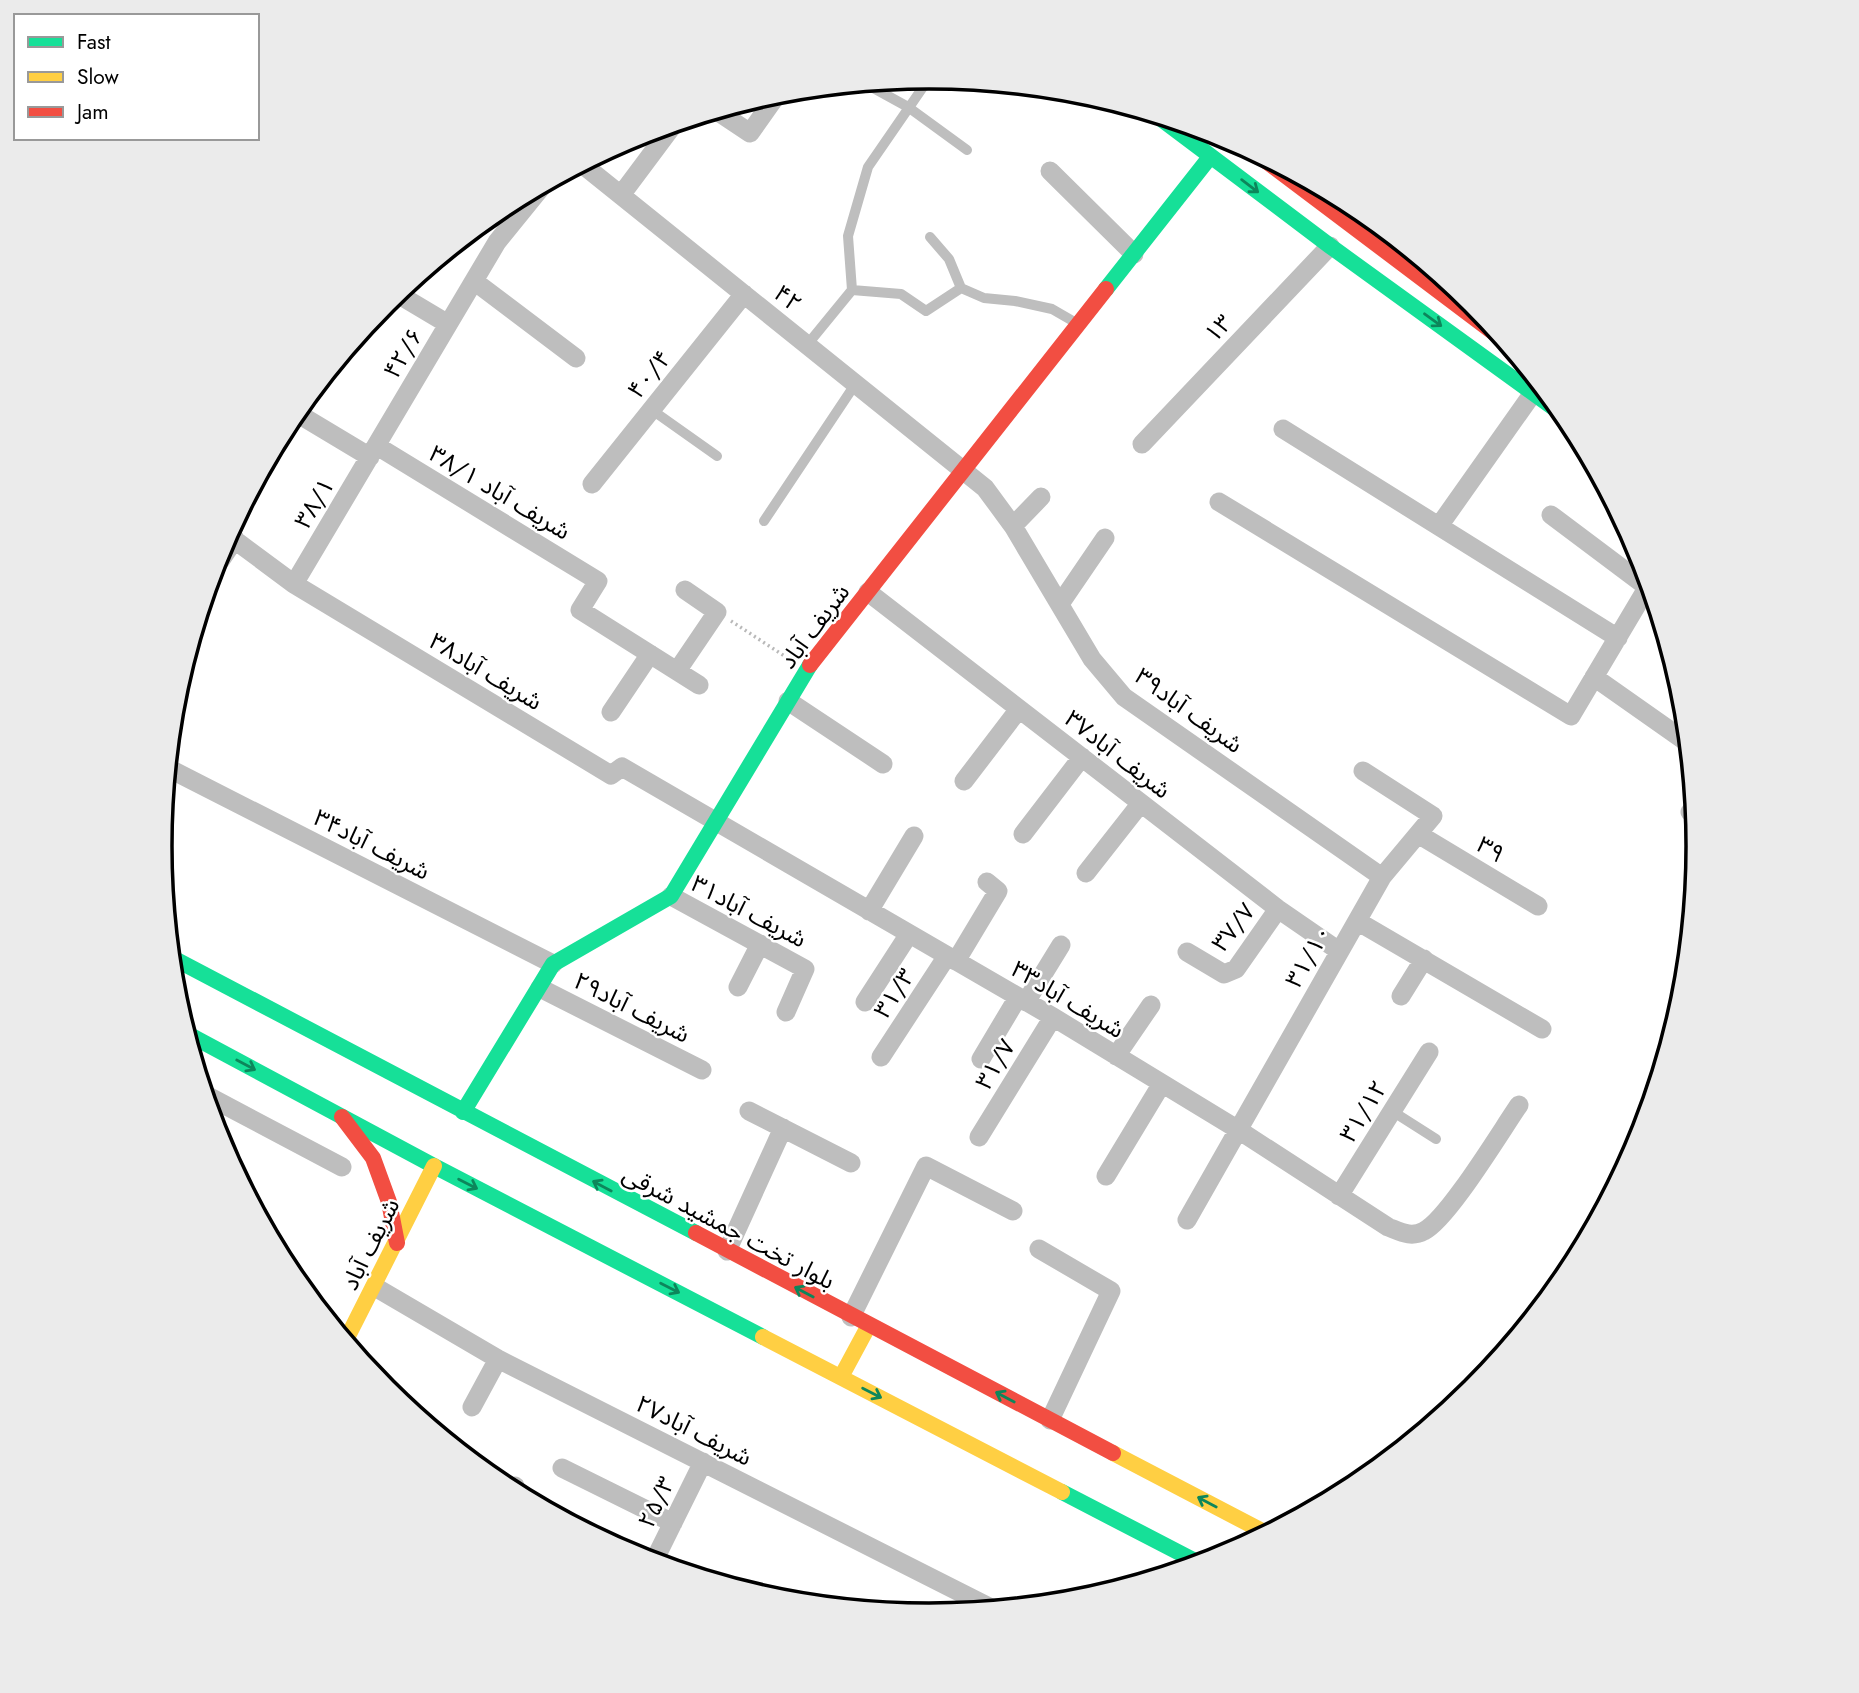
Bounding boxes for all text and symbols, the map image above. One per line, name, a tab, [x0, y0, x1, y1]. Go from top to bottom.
legend	[14, 14, 259, 140]
text: Fast	[77, 27, 110, 57]
text: Slow	[77, 62, 119, 92]
text: Jam	[74, 97, 109, 127]
one-way arrow	[1240, 178, 1259, 193]
street label: ۴۲	[766, 276, 810, 320]
street label: ۱۳	[1196, 306, 1240, 350]
one-way arrow	[1423, 313, 1442, 328]
street label: ۴۲/۶	[374, 321, 432, 385]
street label: ۴۰/۴	[619, 342, 679, 406]
street label: ۳۸/۱ شریف آباد	[423, 436, 577, 548]
street label: ۳۸/۱	[285, 471, 343, 535]
street label: شریف آباد	[770, 576, 858, 676]
street label: شریف آباد۳۸	[423, 623, 549, 719]
street label: شریف آباد۳۹	[1128, 659, 1250, 761]
street label: شریف آباد۳۷	[1057, 701, 1179, 807]
street label: شریف آباد۳۴	[308, 800, 436, 888]
street label: ۳۹	[1470, 827, 1512, 871]
street label: شریف آباد۳۱	[685, 866, 813, 956]
street label: ۳۷/۷	[1203, 895, 1263, 959]
street label: ۳۱/۱۰	[1276, 918, 1340, 994]
street label: شریف آباد۳۳	[1005, 951, 1131, 1047]
street label: ۳۱/۳	[865, 961, 923, 1025]
street label: شریف آباد۲۹	[568, 963, 696, 1051]
street label: ۳۱/۷	[966, 1032, 1024, 1096]
one-way arrow	[235, 1058, 256, 1072]
street label: ۳۱/۱۲	[1330, 1073, 1396, 1149]
street label: بلوار تخت جمشید شرقی	[617, 1156, 841, 1298]
one-way arrow	[457, 1177, 478, 1191]
one-way arrow	[593, 1179, 613, 1193]
street label: شریف آباد	[332, 1192, 408, 1296]
one-way arrow	[659, 1282, 680, 1296]
one-way arrow	[794, 1284, 815, 1298]
street label: شریف آباد۲۷	[630, 1386, 758, 1474]
one-way arrow	[861, 1387, 882, 1400]
one-way arrow	[996, 1390, 1016, 1404]
street label: ۲۵/۳	[629, 1470, 683, 1534]
one-way arrow	[1197, 1495, 1218, 1509]

